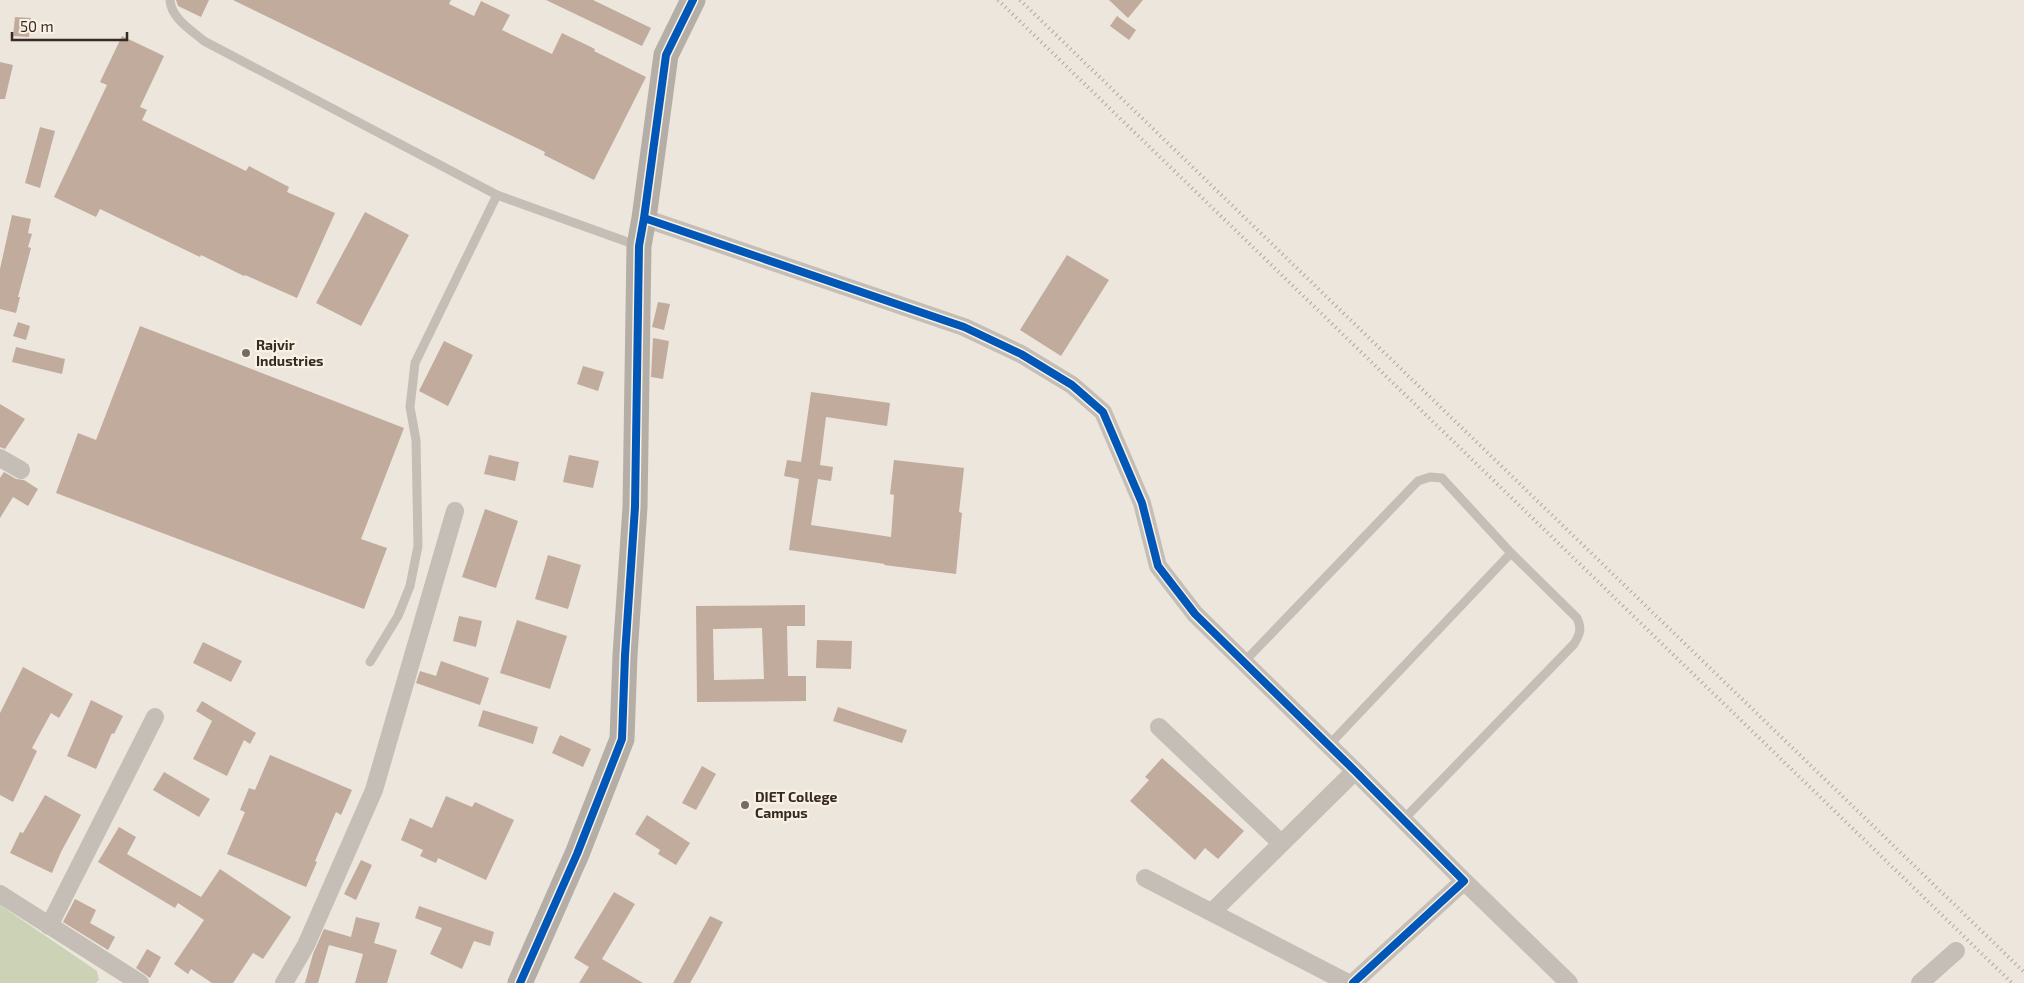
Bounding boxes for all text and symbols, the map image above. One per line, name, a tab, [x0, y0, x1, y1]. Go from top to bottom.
scale bar	[12, 10, 128, 42]
text: 50 m	[20, 17, 54, 35]
place label: Rajvir Industries	[256, 336, 324, 369]
marker: Rajvir Industries	[240, 347, 252, 359]
place label: DIET College Campus	[755, 788, 838, 821]
marker: DIET College Campus	[739, 799, 751, 811]

